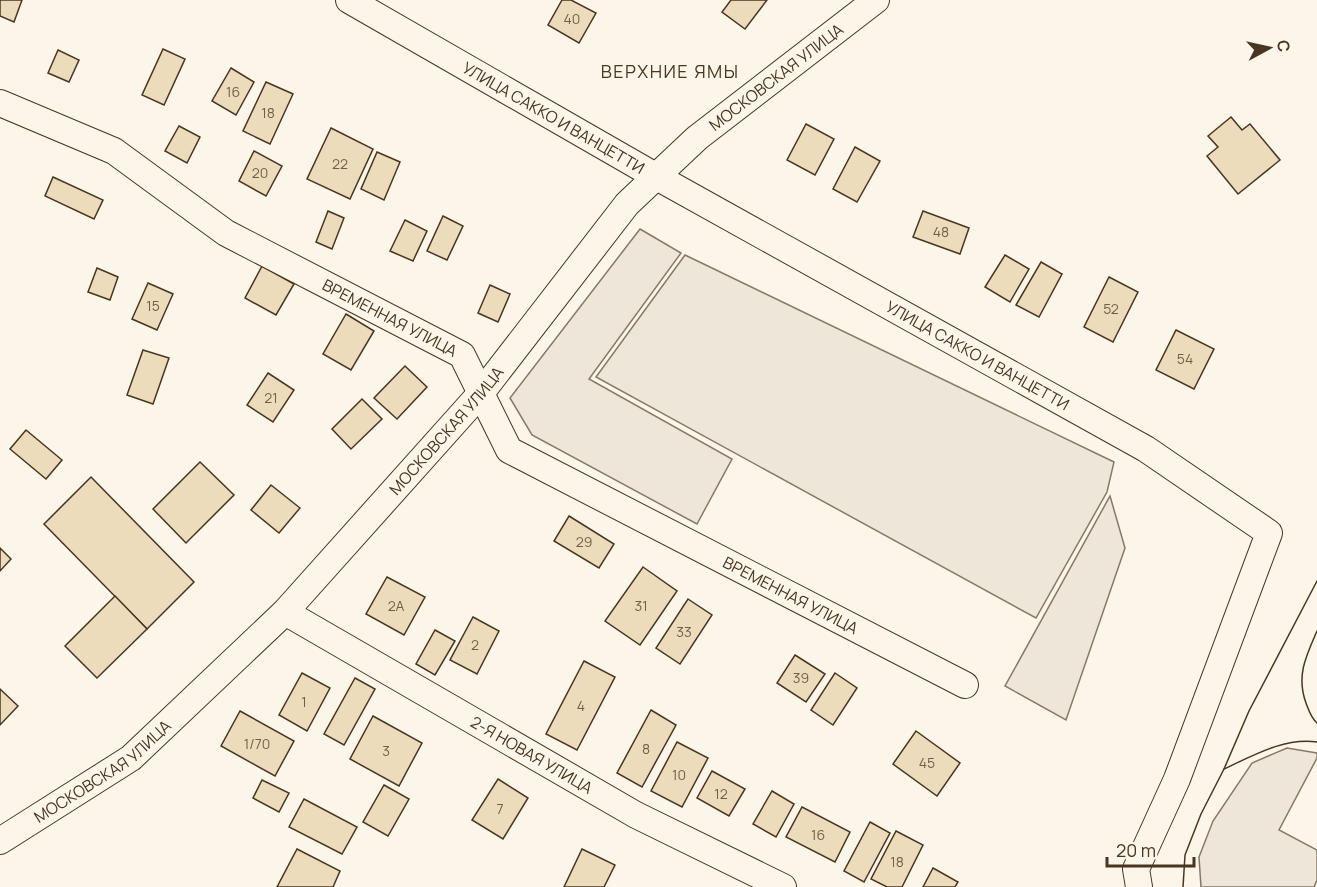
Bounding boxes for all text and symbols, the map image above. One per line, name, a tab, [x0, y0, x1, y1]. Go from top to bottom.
house number: 40	[564, 9, 580, 28]
street label: МОСКОВСКАЯ УЛИЦА	[704, 18, 848, 136]
north arrow	[1239, 18, 1299, 78]
text: С	[1272, 39, 1296, 53]
street label: УЛИЦА САККО И ВАНЦЕТТИ	[458, 56, 649, 179]
district label: ВЕРХНИЕ ЯМЫ	[601, 59, 739, 83]
house number: 16	[226, 82, 240, 101]
house number: 18	[261, 103, 275, 122]
house number: 22	[332, 154, 348, 173]
house number: 20	[252, 163, 268, 182]
house number: 48	[933, 222, 949, 241]
street label: ВРЕМЕННАЯ УЛИЦА	[319, 274, 461, 362]
street label: УЛИЦА САККО И ВАНЦЕТТИ	[882, 295, 1073, 415]
house number: 15	[146, 296, 160, 315]
house number: 52	[1103, 299, 1119, 318]
house number: 54	[1177, 349, 1193, 368]
street label: МОСКОВСКАЯ УЛИЦА	[384, 362, 508, 500]
house number: 21	[264, 388, 278, 407]
house number: 29	[576, 532, 592, 551]
street label: ВРЕМЕННАЯ УЛИЦА	[719, 551, 862, 639]
house number: 2А	[388, 596, 404, 615]
house number: 31	[634, 596, 648, 615]
house number: 33	[676, 622, 692, 641]
house number: 2	[471, 635, 479, 654]
house number: 39	[793, 668, 809, 687]
house number: 1	[301, 692, 307, 711]
house number: 4	[577, 696, 585, 715]
street label: 2-Я НОВАЯ УЛИЦА	[467, 711, 597, 799]
street label: МОСКОВСКАЯ УЛИЦА	[30, 715, 175, 828]
house number: 1/70	[244, 734, 270, 753]
house number: 8	[642, 739, 650, 758]
house number: 3	[382, 741, 390, 760]
house number: 45	[919, 753, 935, 772]
house number: 10	[672, 765, 686, 784]
house number: 12	[714, 784, 728, 803]
house number: 7	[496, 799, 504, 818]
house number: 16	[811, 825, 825, 844]
scale bar	[1107, 830, 1194, 868]
text: 20 m	[1116, 838, 1156, 862]
house number: 18	[890, 852, 904, 871]

